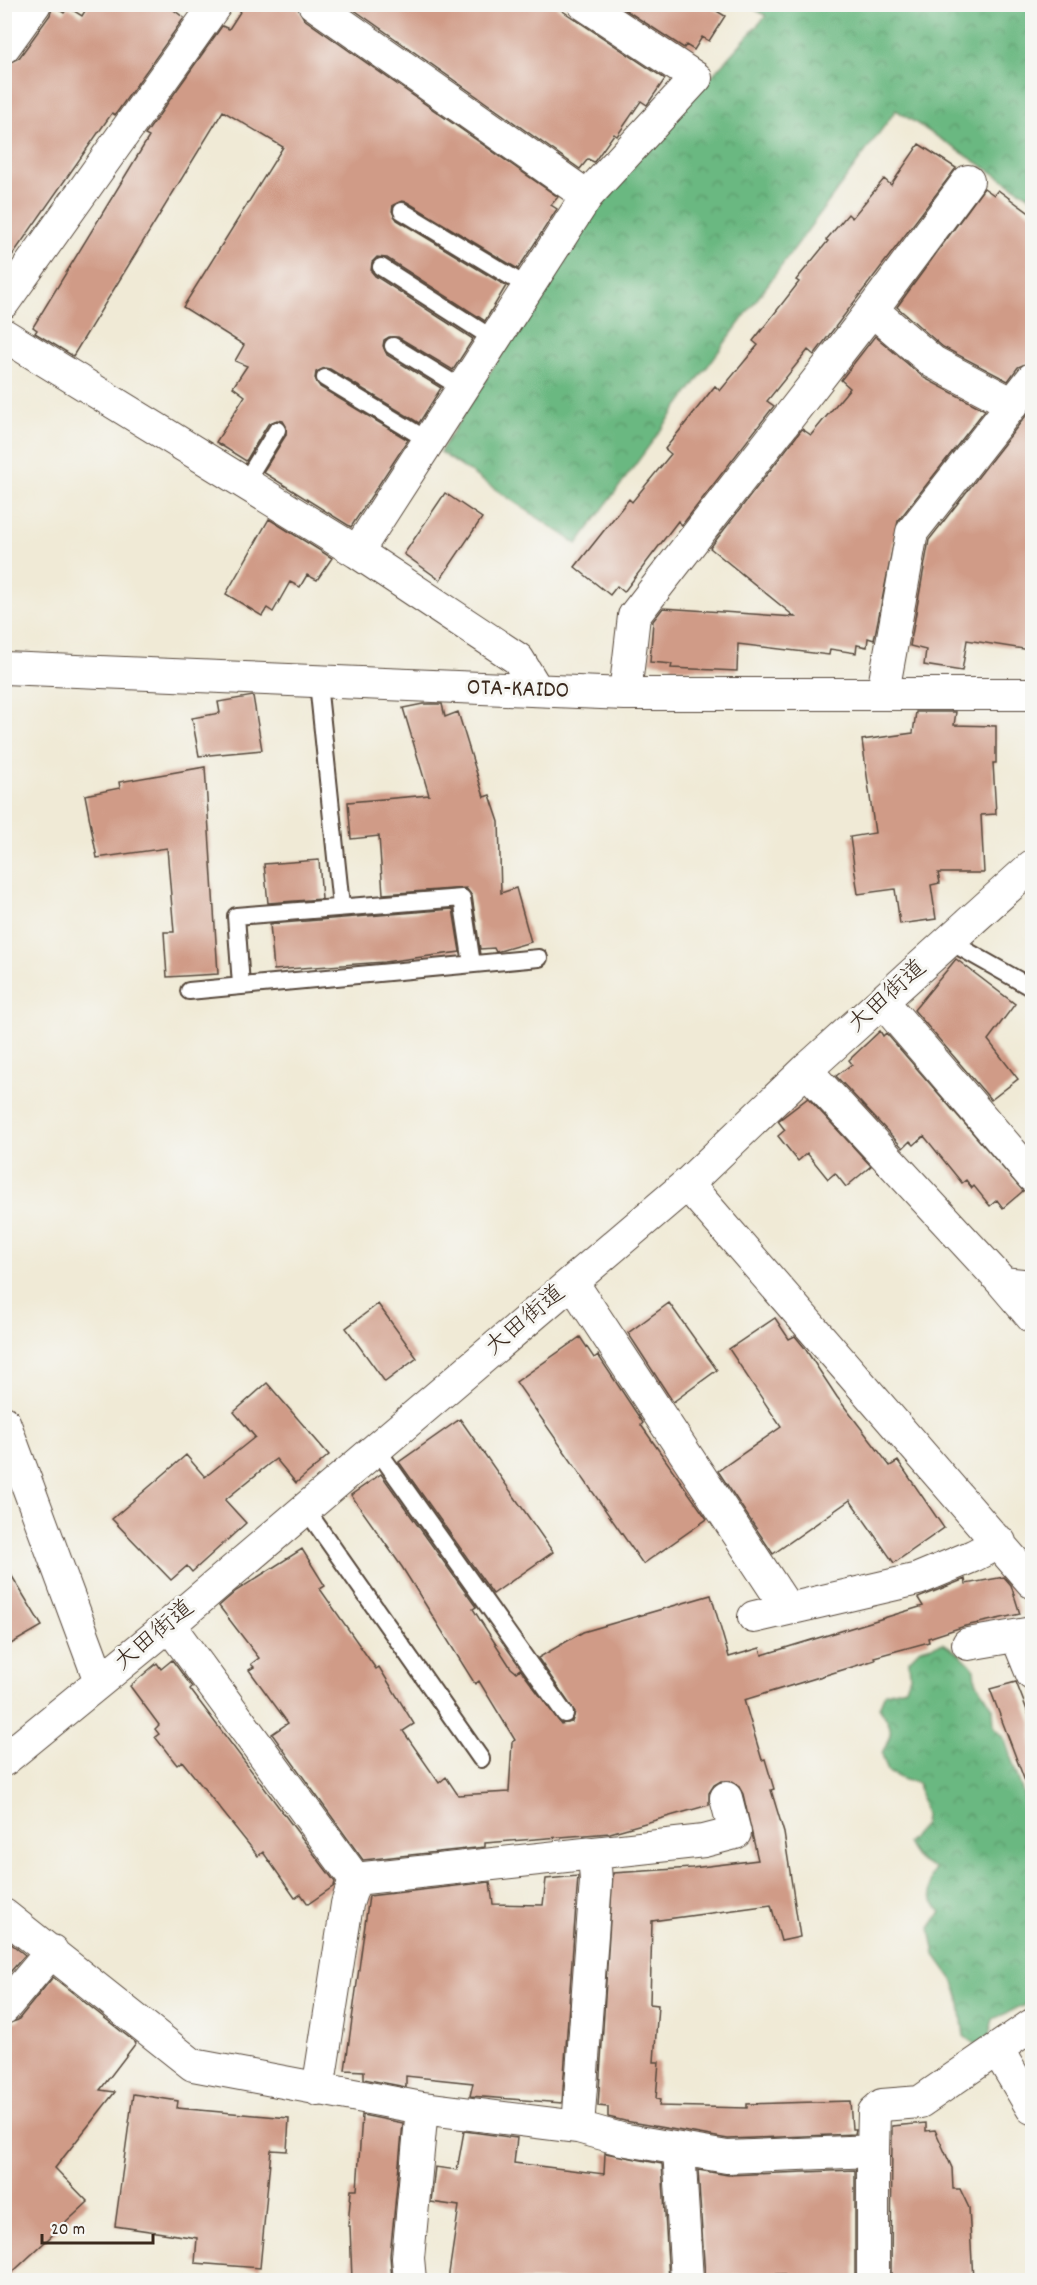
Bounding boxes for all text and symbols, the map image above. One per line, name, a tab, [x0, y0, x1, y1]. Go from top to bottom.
street label: OTA-KAIDO	[466, 671, 570, 709]
street label: 大田街道	[841, 952, 935, 1042]
street label: 大田街道	[478, 1277, 574, 1365]
street label: 大田街道	[107, 1592, 203, 1680]
scale bar	[42, 2207, 153, 2245]
text: 20 m	[51, 2218, 85, 2243]

